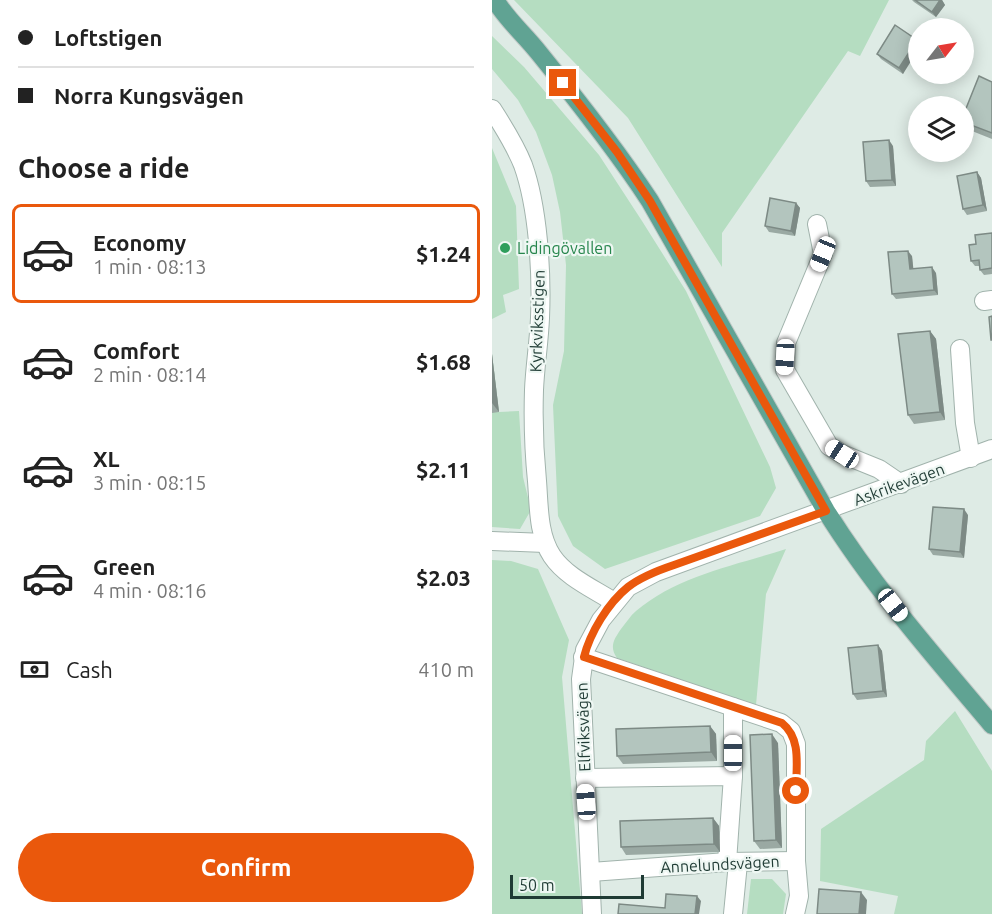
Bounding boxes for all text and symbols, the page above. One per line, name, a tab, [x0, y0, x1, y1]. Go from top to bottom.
north arrow	[908, 18, 974, 84]
map controls	[908, 18, 974, 162]
text: Loftstigen	[54, 25, 162, 50]
route end	[549, 69, 576, 96]
text: Norra Kungsvägen	[54, 83, 244, 108]
button: layers	[908, 96, 974, 162]
text: Choose a ride	[18, 153, 190, 183]
icon: car	[21, 227, 75, 281]
text: Economy	[93, 230, 186, 255]
car	[808, 234, 838, 274]
place label: Lidingövallen	[517, 239, 612, 257]
text: $1.24	[416, 241, 471, 266]
marker: Lidingövallen	[498, 241, 512, 255]
text: 1 min · 08:13	[93, 255, 207, 278]
street label: Kyrkviksstigen	[526, 269, 548, 373]
icon: car	[21, 335, 75, 389]
text: Comfort	[93, 338, 180, 363]
car	[775, 339, 795, 375]
text: $1.68	[416, 349, 471, 374]
text: 2 min · 08:14	[93, 363, 207, 386]
car	[822, 437, 862, 471]
icon: car	[21, 443, 75, 497]
text: XL	[93, 446, 120, 471]
text: $2.11	[416, 457, 471, 482]
street label: Askrikevägen	[851, 459, 947, 509]
text: 3 min · 08:15	[93, 471, 207, 494]
icon: car	[21, 551, 75, 605]
text: Green	[93, 554, 155, 579]
text: $2.03	[416, 565, 471, 590]
text: 4 min · 08:16	[93, 579, 207, 602]
car	[875, 585, 911, 625]
icon: cash	[18, 653, 51, 686]
text: Cash	[66, 657, 113, 682]
text: 410 m	[418, 658, 474, 681]
street label: Elfviksvägen	[572, 682, 594, 772]
car	[724, 735, 742, 771]
route start	[782, 777, 809, 804]
car	[576, 783, 596, 821]
button: Confirm	[18, 833, 474, 902]
street label: Annelundsvägen	[660, 852, 780, 876]
scale bar	[510, 872, 644, 900]
text: 50 m	[519, 876, 555, 894]

